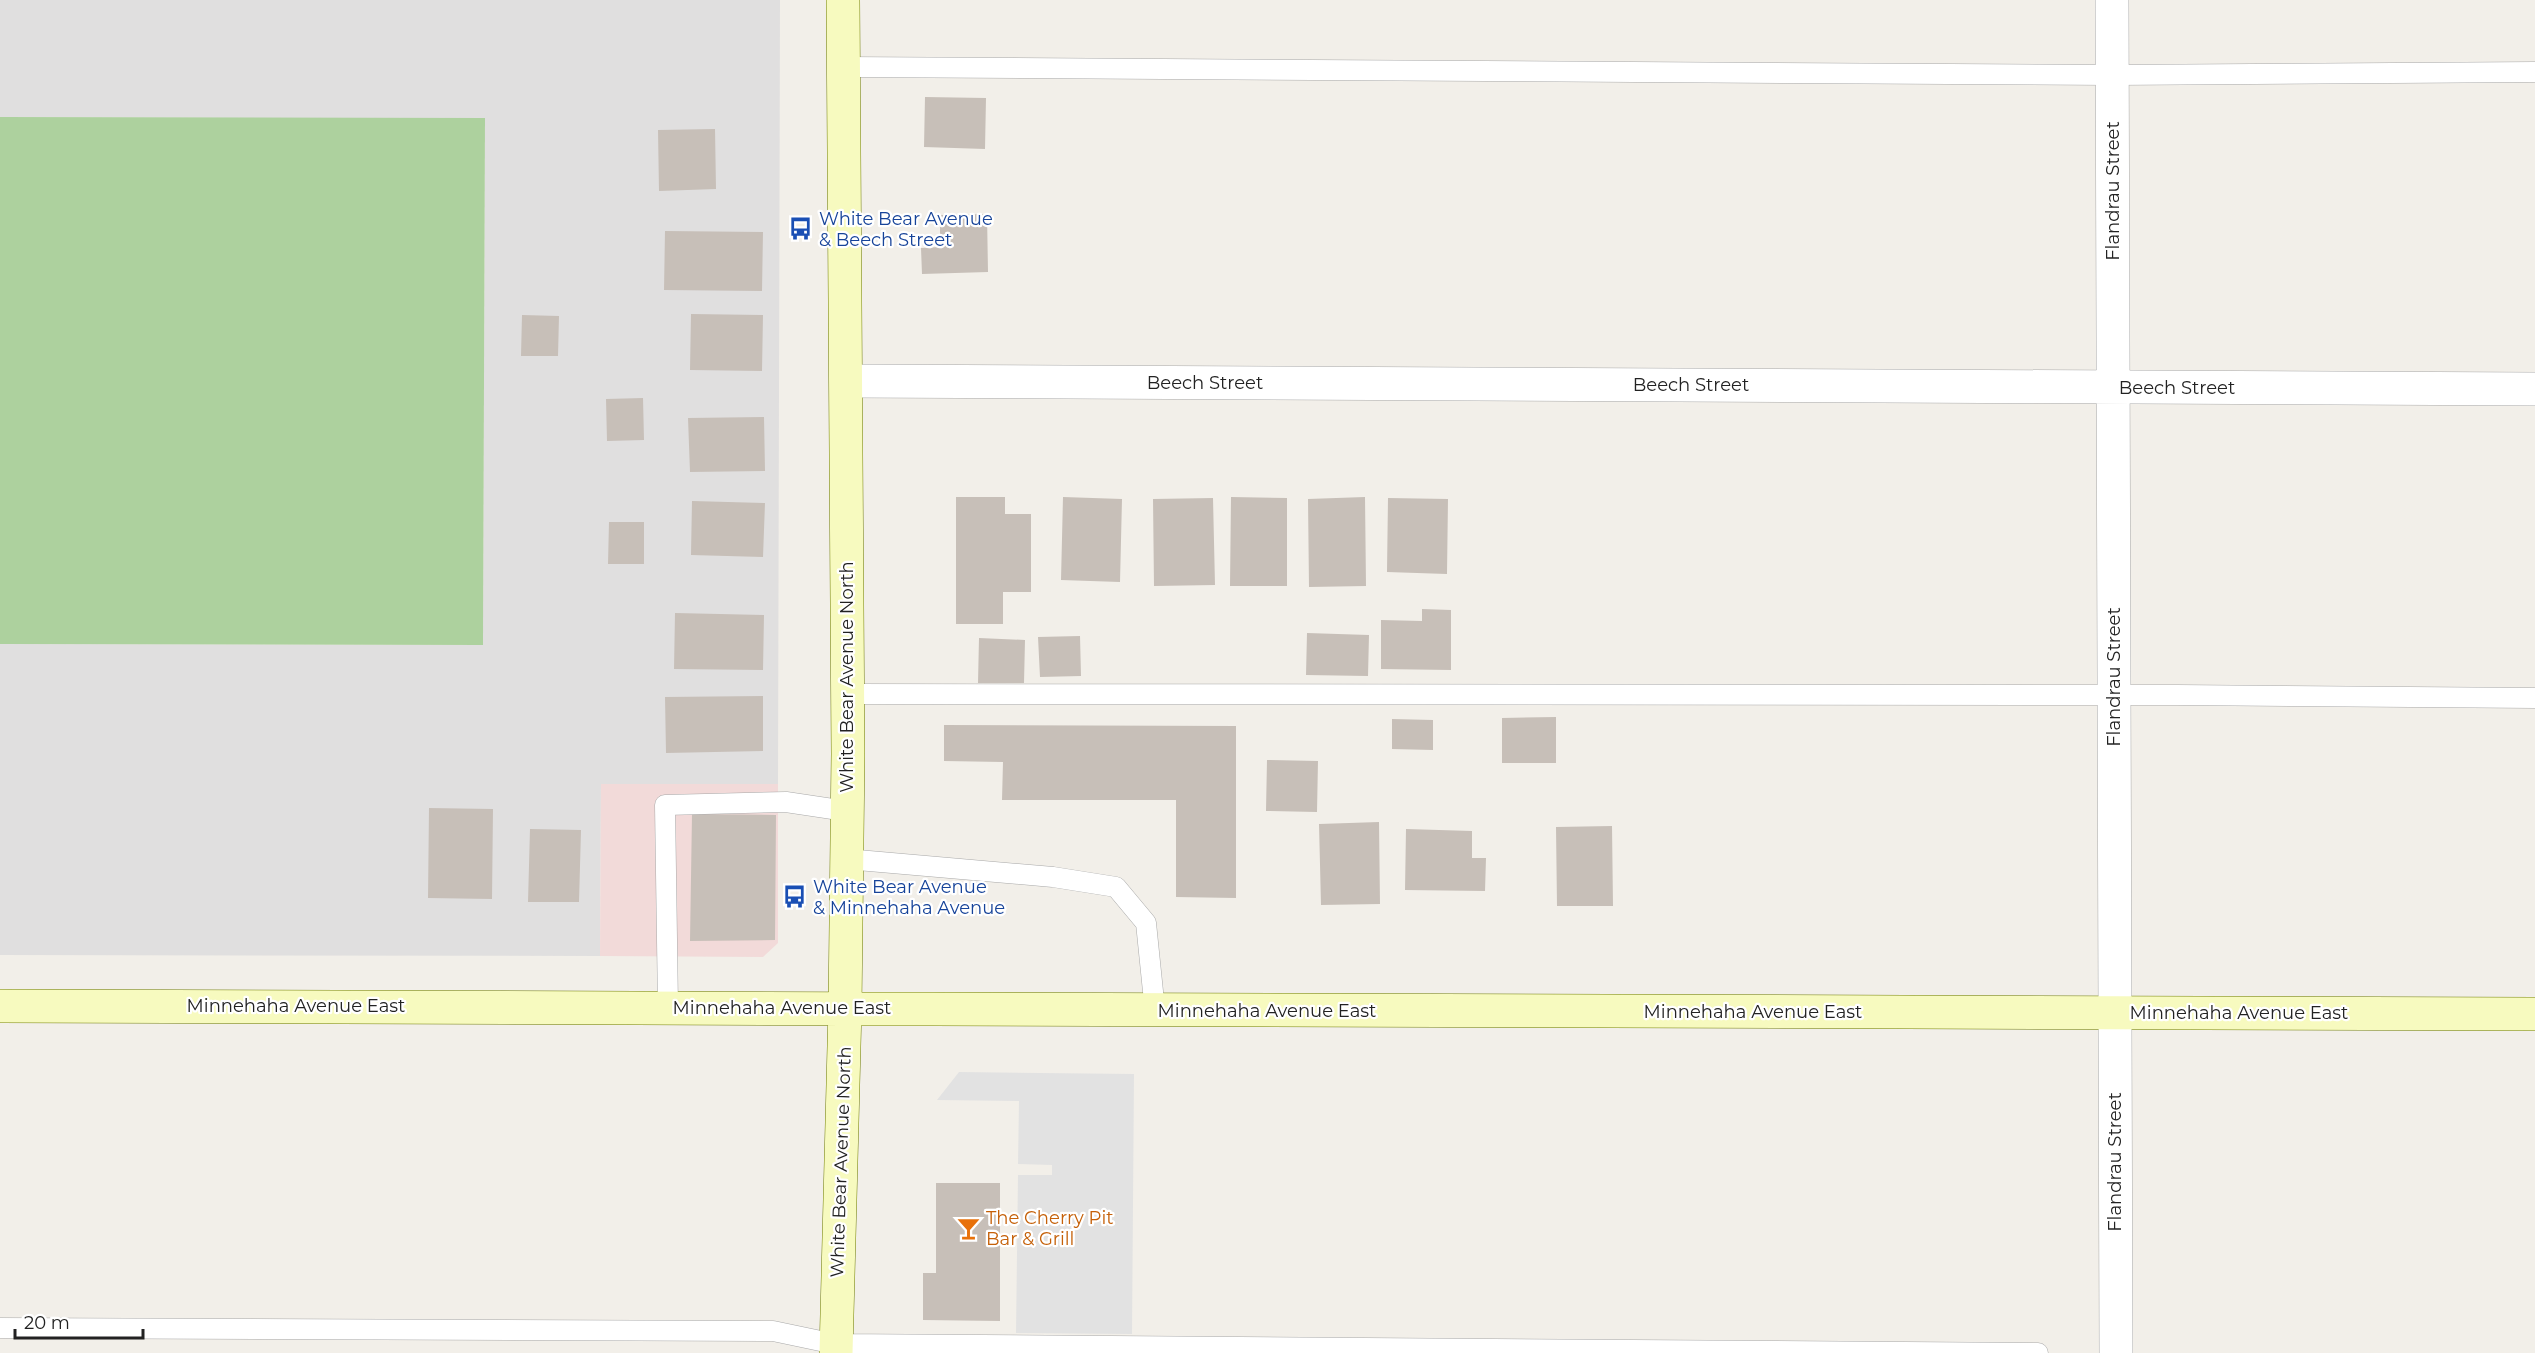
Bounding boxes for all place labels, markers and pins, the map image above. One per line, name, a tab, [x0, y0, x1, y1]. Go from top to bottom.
place label: White Bear Avenue & Beech Street	[819, 208, 993, 251]
bus stop icon: White Bear Avenue & Beech Street	[788, 216, 814, 242]
place label: White Bear Avenue & Minnehaha Avenue	[813, 876, 1005, 919]
bus stop icon: White Bear Avenue & Minnehaha Avenue	[782, 884, 808, 910]
place label: The Cherry Pit Bar & Grill	[986, 1207, 1113, 1250]
bar icon: The Cherry Pit Bar & Grill	[955, 1215, 981, 1241]

